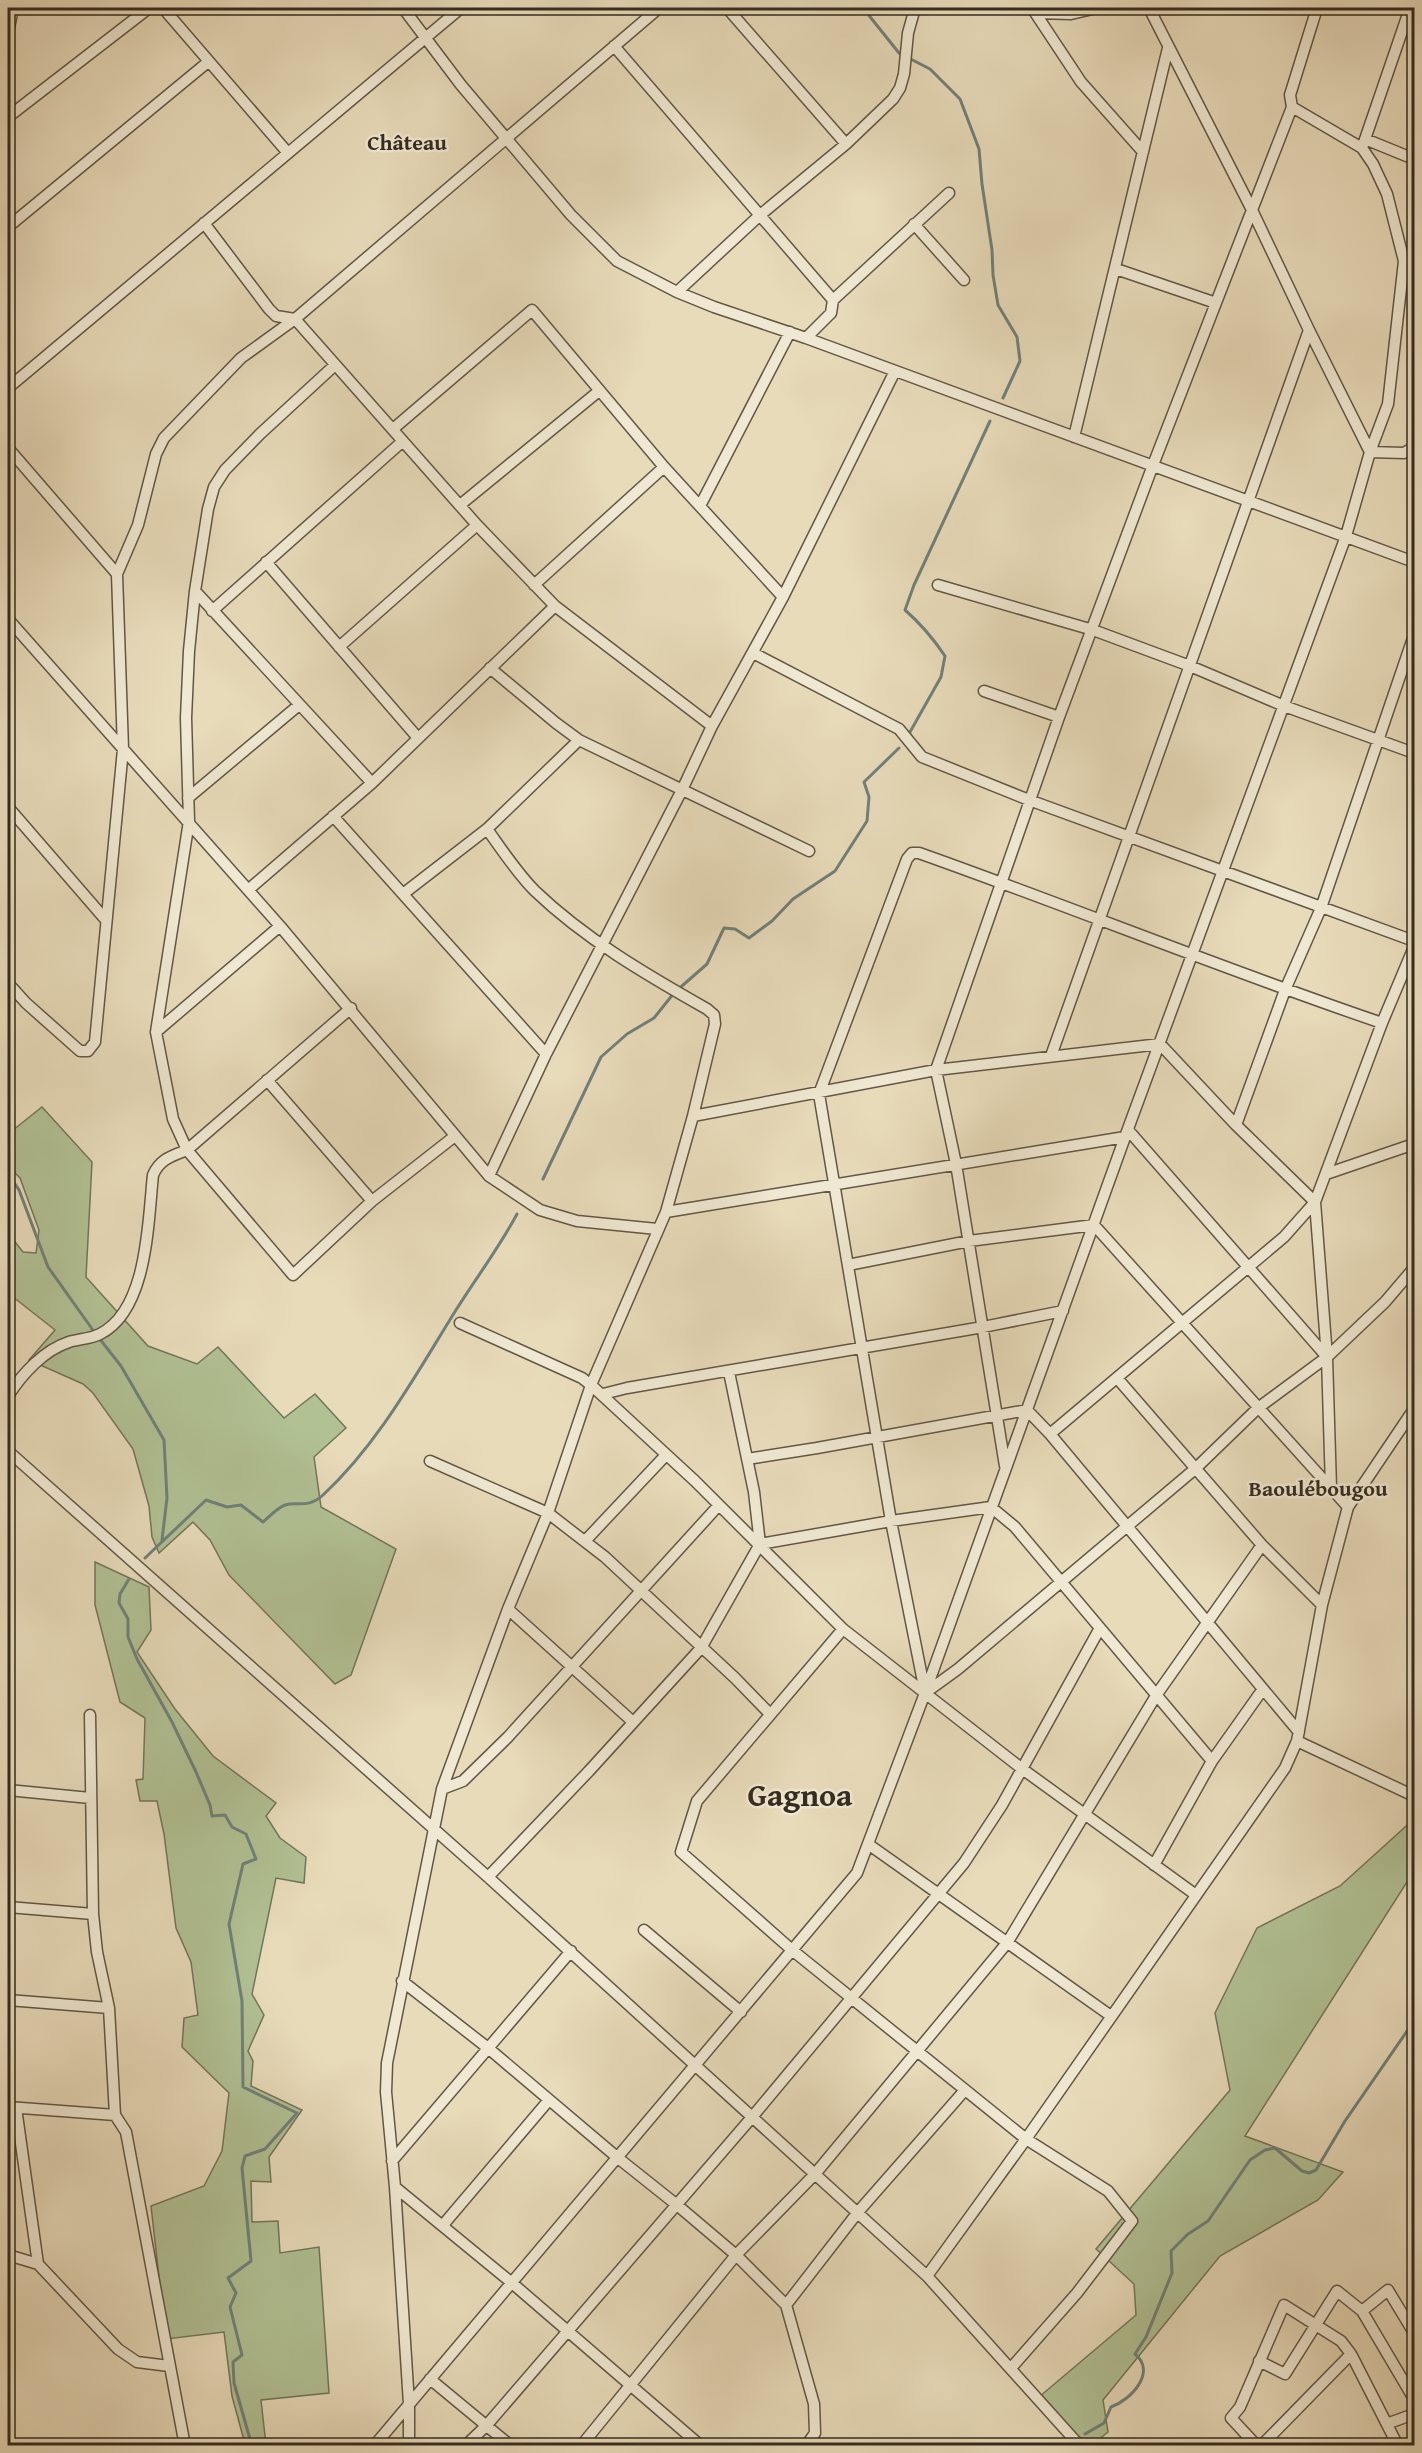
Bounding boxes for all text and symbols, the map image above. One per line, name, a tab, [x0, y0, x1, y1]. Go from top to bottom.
district label: Château	[367, 126, 447, 158]
district label: Baoulébougou	[1248, 1472, 1388, 1504]
district label: Gagnoa	[747, 1771, 853, 1818]

